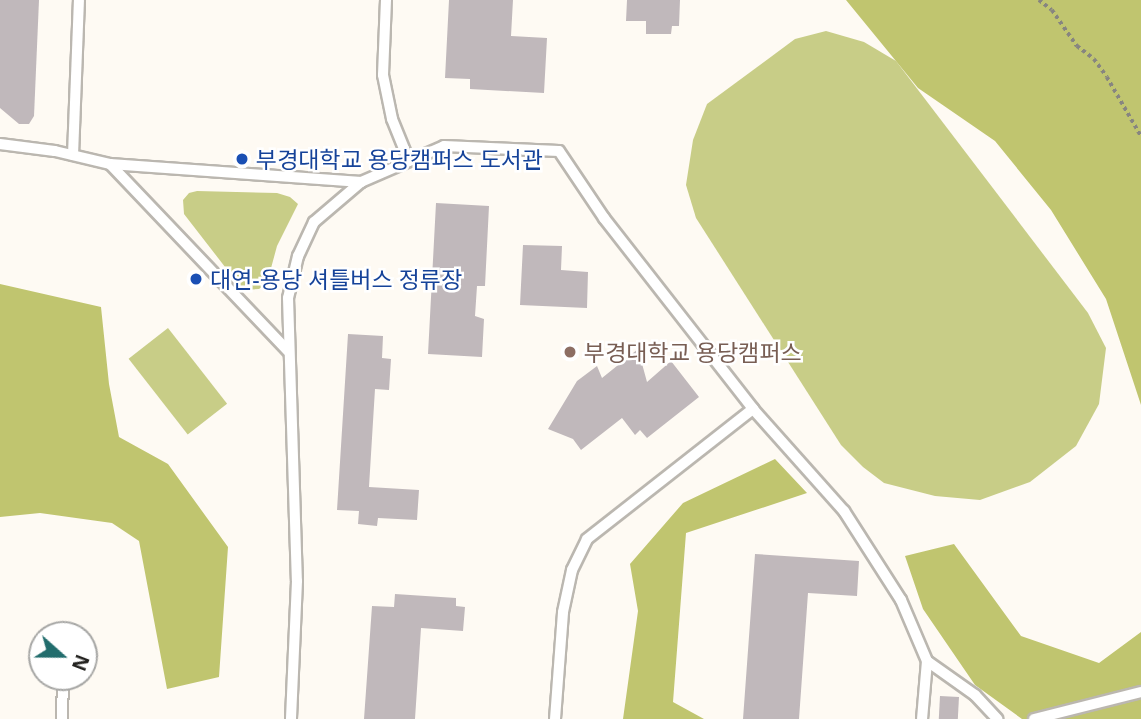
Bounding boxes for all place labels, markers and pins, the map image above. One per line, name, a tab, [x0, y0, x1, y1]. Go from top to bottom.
place label: 부경대학교 용당캠퍼스 도서관	[256, 145, 543, 173]
marker: 부경대학교 용당캠퍼스 도서관	[234, 151, 250, 167]
place label: 대연-용당 셔틀버스 정류장	[210, 265, 462, 293]
marker: 대연-용당 셔틀버스 정류장	[188, 271, 204, 287]
place label: 부경대학교 용당캠퍼스	[584, 338, 802, 366]
marker: 부경대학교 용당캠퍼스	[562, 344, 578, 360]

